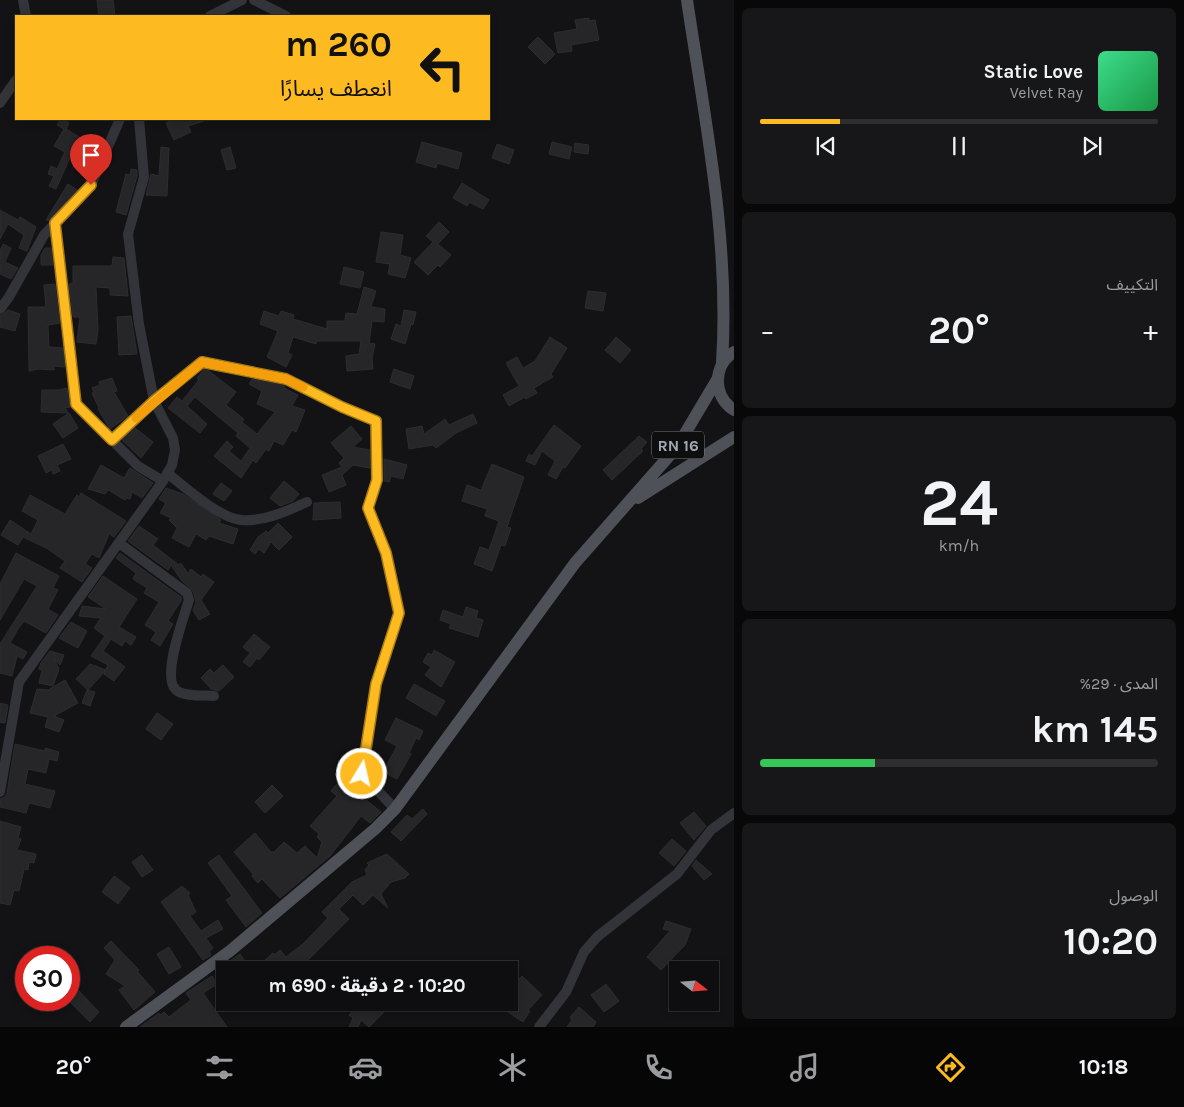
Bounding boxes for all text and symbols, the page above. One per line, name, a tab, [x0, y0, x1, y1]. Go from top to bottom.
text: 260 m	[285, 24, 392, 65]
icon: left	[410, 35, 475, 100]
text: Static Love	[984, 61, 1083, 83]
text: انعطف يسارًا	[280, 76, 392, 102]
text: Velvet Ray	[1010, 83, 1083, 102]
icon: previous	[812, 132, 840, 160]
icon: pause	[945, 132, 973, 160]
icon: next	[1078, 132, 1106, 160]
pin	[70, 134, 112, 185]
icon: arrive	[77, 141, 105, 169]
text: التكييف	[1106, 275, 1158, 294]
text: 20°	[928, 308, 990, 353]
text: −	[760, 314, 775, 347]
text: +	[1143, 314, 1158, 347]
road number: RN 16	[652, 432, 704, 458]
text: 24	[920, 465, 998, 541]
text: km/h	[939, 536, 979, 555]
text: المدى · 29%	[1079, 674, 1158, 693]
text: 145 km	[1032, 707, 1158, 752]
position arrow	[335, 747, 387, 799]
text: الوصول	[1109, 886, 1158, 905]
text: 10:20	[1063, 919, 1158, 964]
speed limit sign: 30	[15, 946, 80, 1011]
north arrow	[669, 961, 719, 1011]
map controls	[669, 961, 719, 1011]
text: 10:20 · 2 دقيقة · 690 m	[269, 975, 465, 997]
icon: filters	[202, 1050, 237, 1085]
icon: car	[348, 1050, 383, 1085]
icon: climate	[495, 1050, 530, 1085]
icon: phone	[641, 1050, 676, 1085]
icon: music	[787, 1050, 822, 1085]
icon: directions	[933, 1050, 968, 1085]
text: 20°	[56, 1054, 91, 1080]
text: 10:18	[1079, 1054, 1128, 1080]

